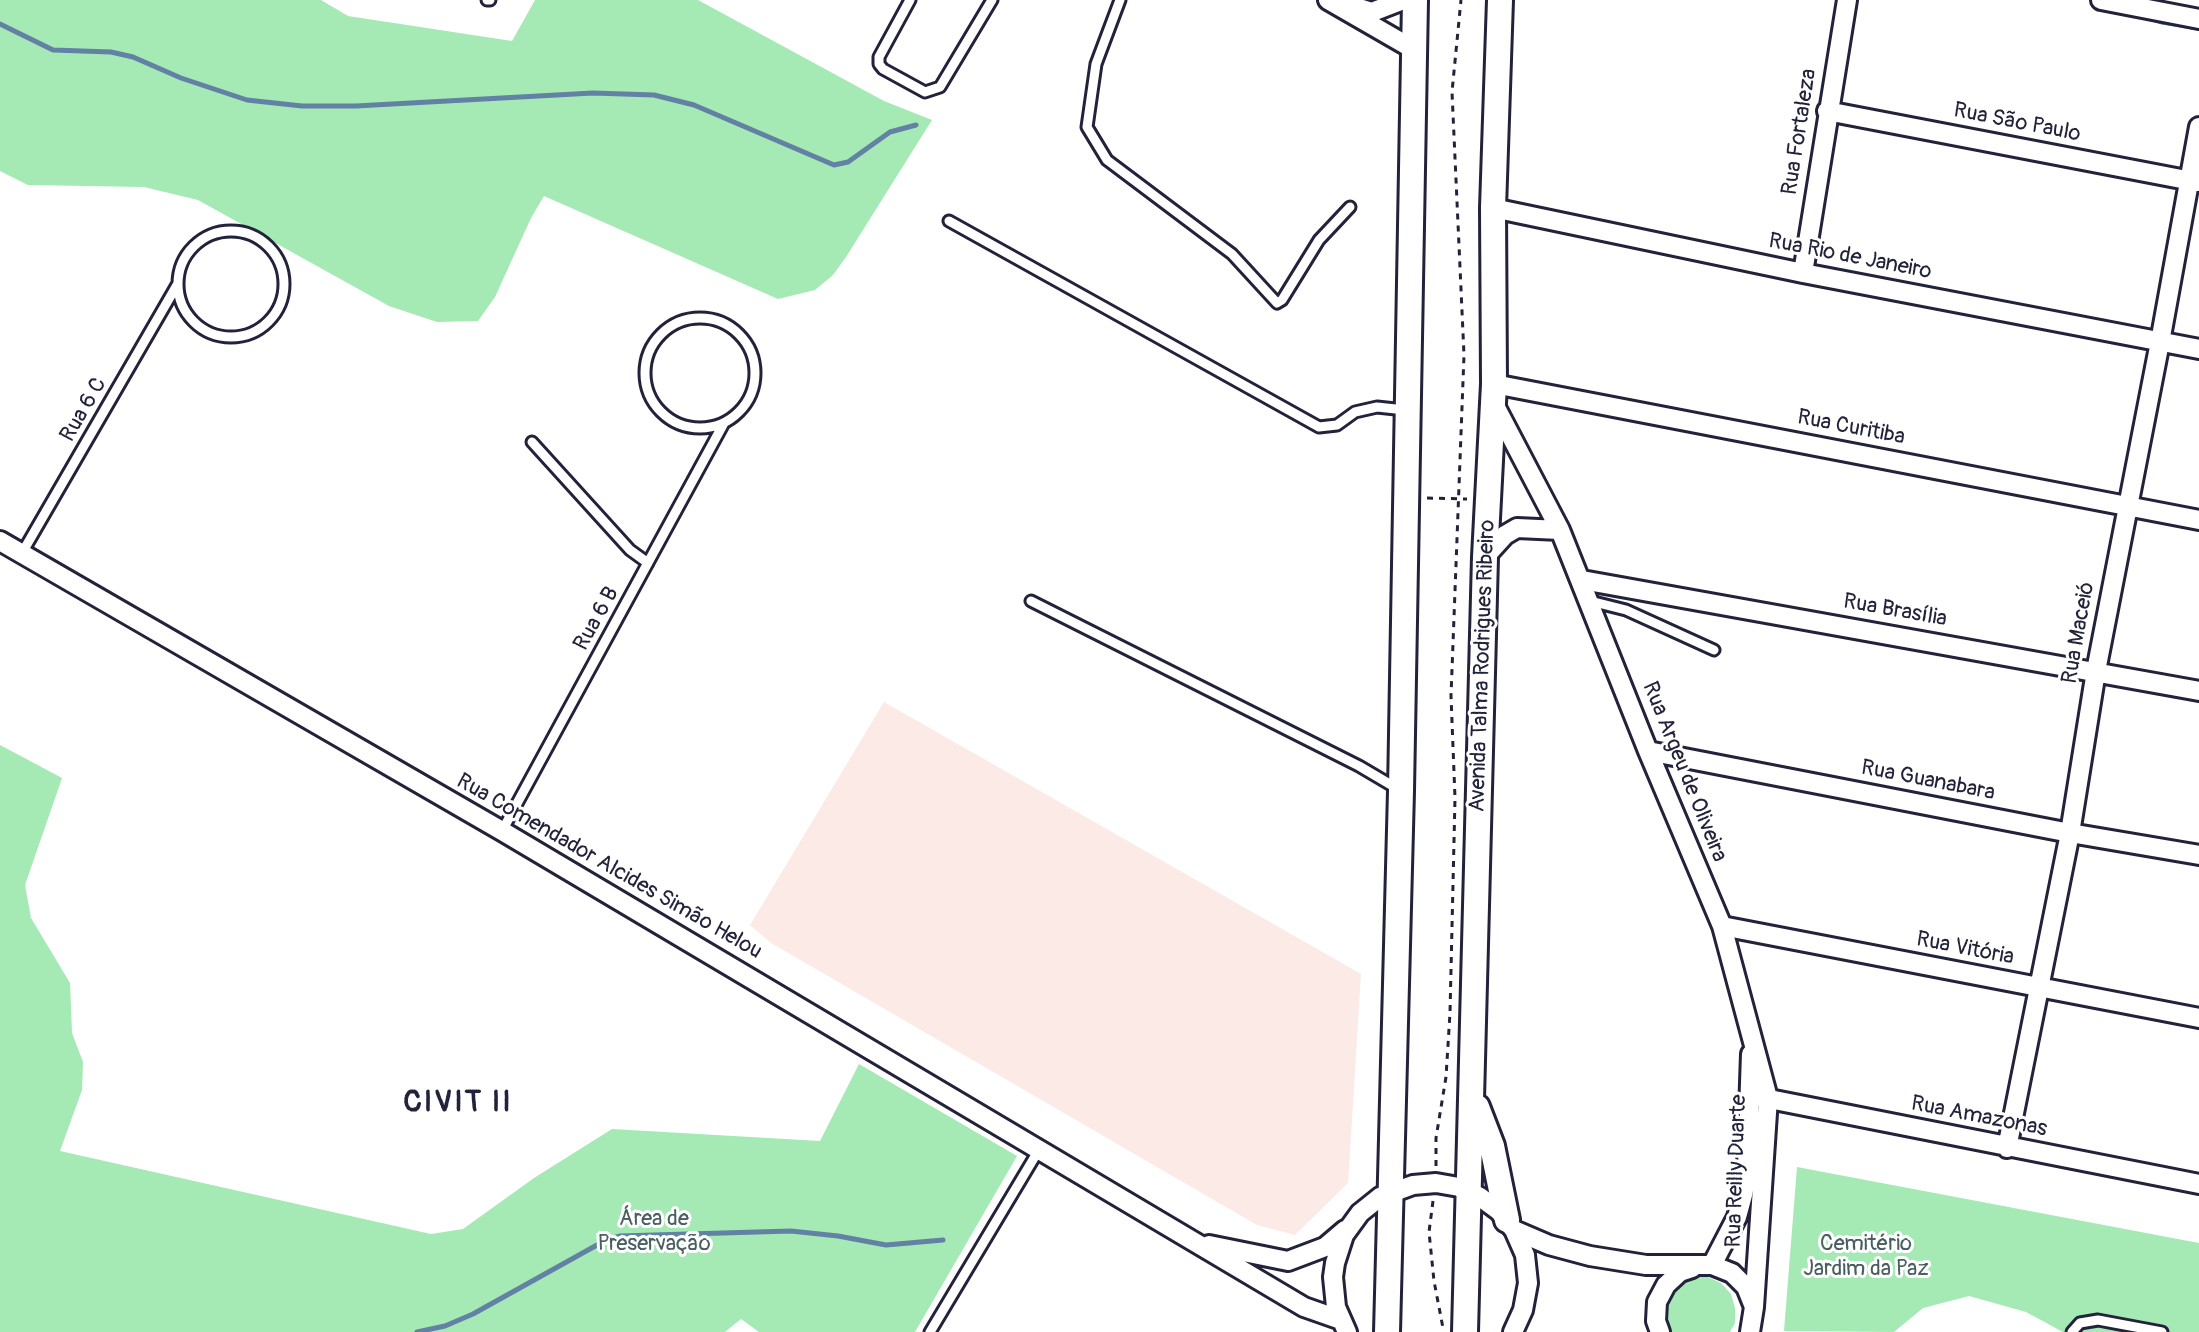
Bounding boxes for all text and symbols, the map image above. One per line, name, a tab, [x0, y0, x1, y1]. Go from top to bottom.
street label: Rua Fortaleza	[1777, 67, 1823, 197]
street label: Rua São Paulo	[1951, 98, 2083, 148]
street label: Rua Rio de Janeiro	[1766, 228, 1934, 286]
street label: Rua 6 C	[55, 373, 113, 447]
street label: Rua Curitiba	[1795, 405, 1907, 451]
street label: Avenida Talma Rodrigues Ribeiro	[1465, 519, 1501, 813]
street label: Rua Maceió	[2057, 580, 2101, 686]
street label: Rua 6 B	[569, 582, 625, 656]
street label: Rua Brasília	[1841, 589, 1949, 633]
street label: Rua Argeu de Oliveira	[1636, 678, 1732, 866]
street label: Rua Guanabara	[1859, 755, 1997, 807]
street label: Rua Comendador Alcides Simão Helou	[452, 768, 766, 966]
street label: Rua Vitória	[1914, 927, 2016, 971]
district label: CIVIT II	[403, 1085, 513, 1121]
street label: Rua Amazonas	[1909, 1091, 2049, 1143]
street label: Rua Reilly Duarte	[1721, 1094, 1753, 1248]
park label: Área de Preservação	[597, 1206, 711, 1258]
park label: Cemitério Jardim da Paz	[1803, 1231, 1929, 1282]

